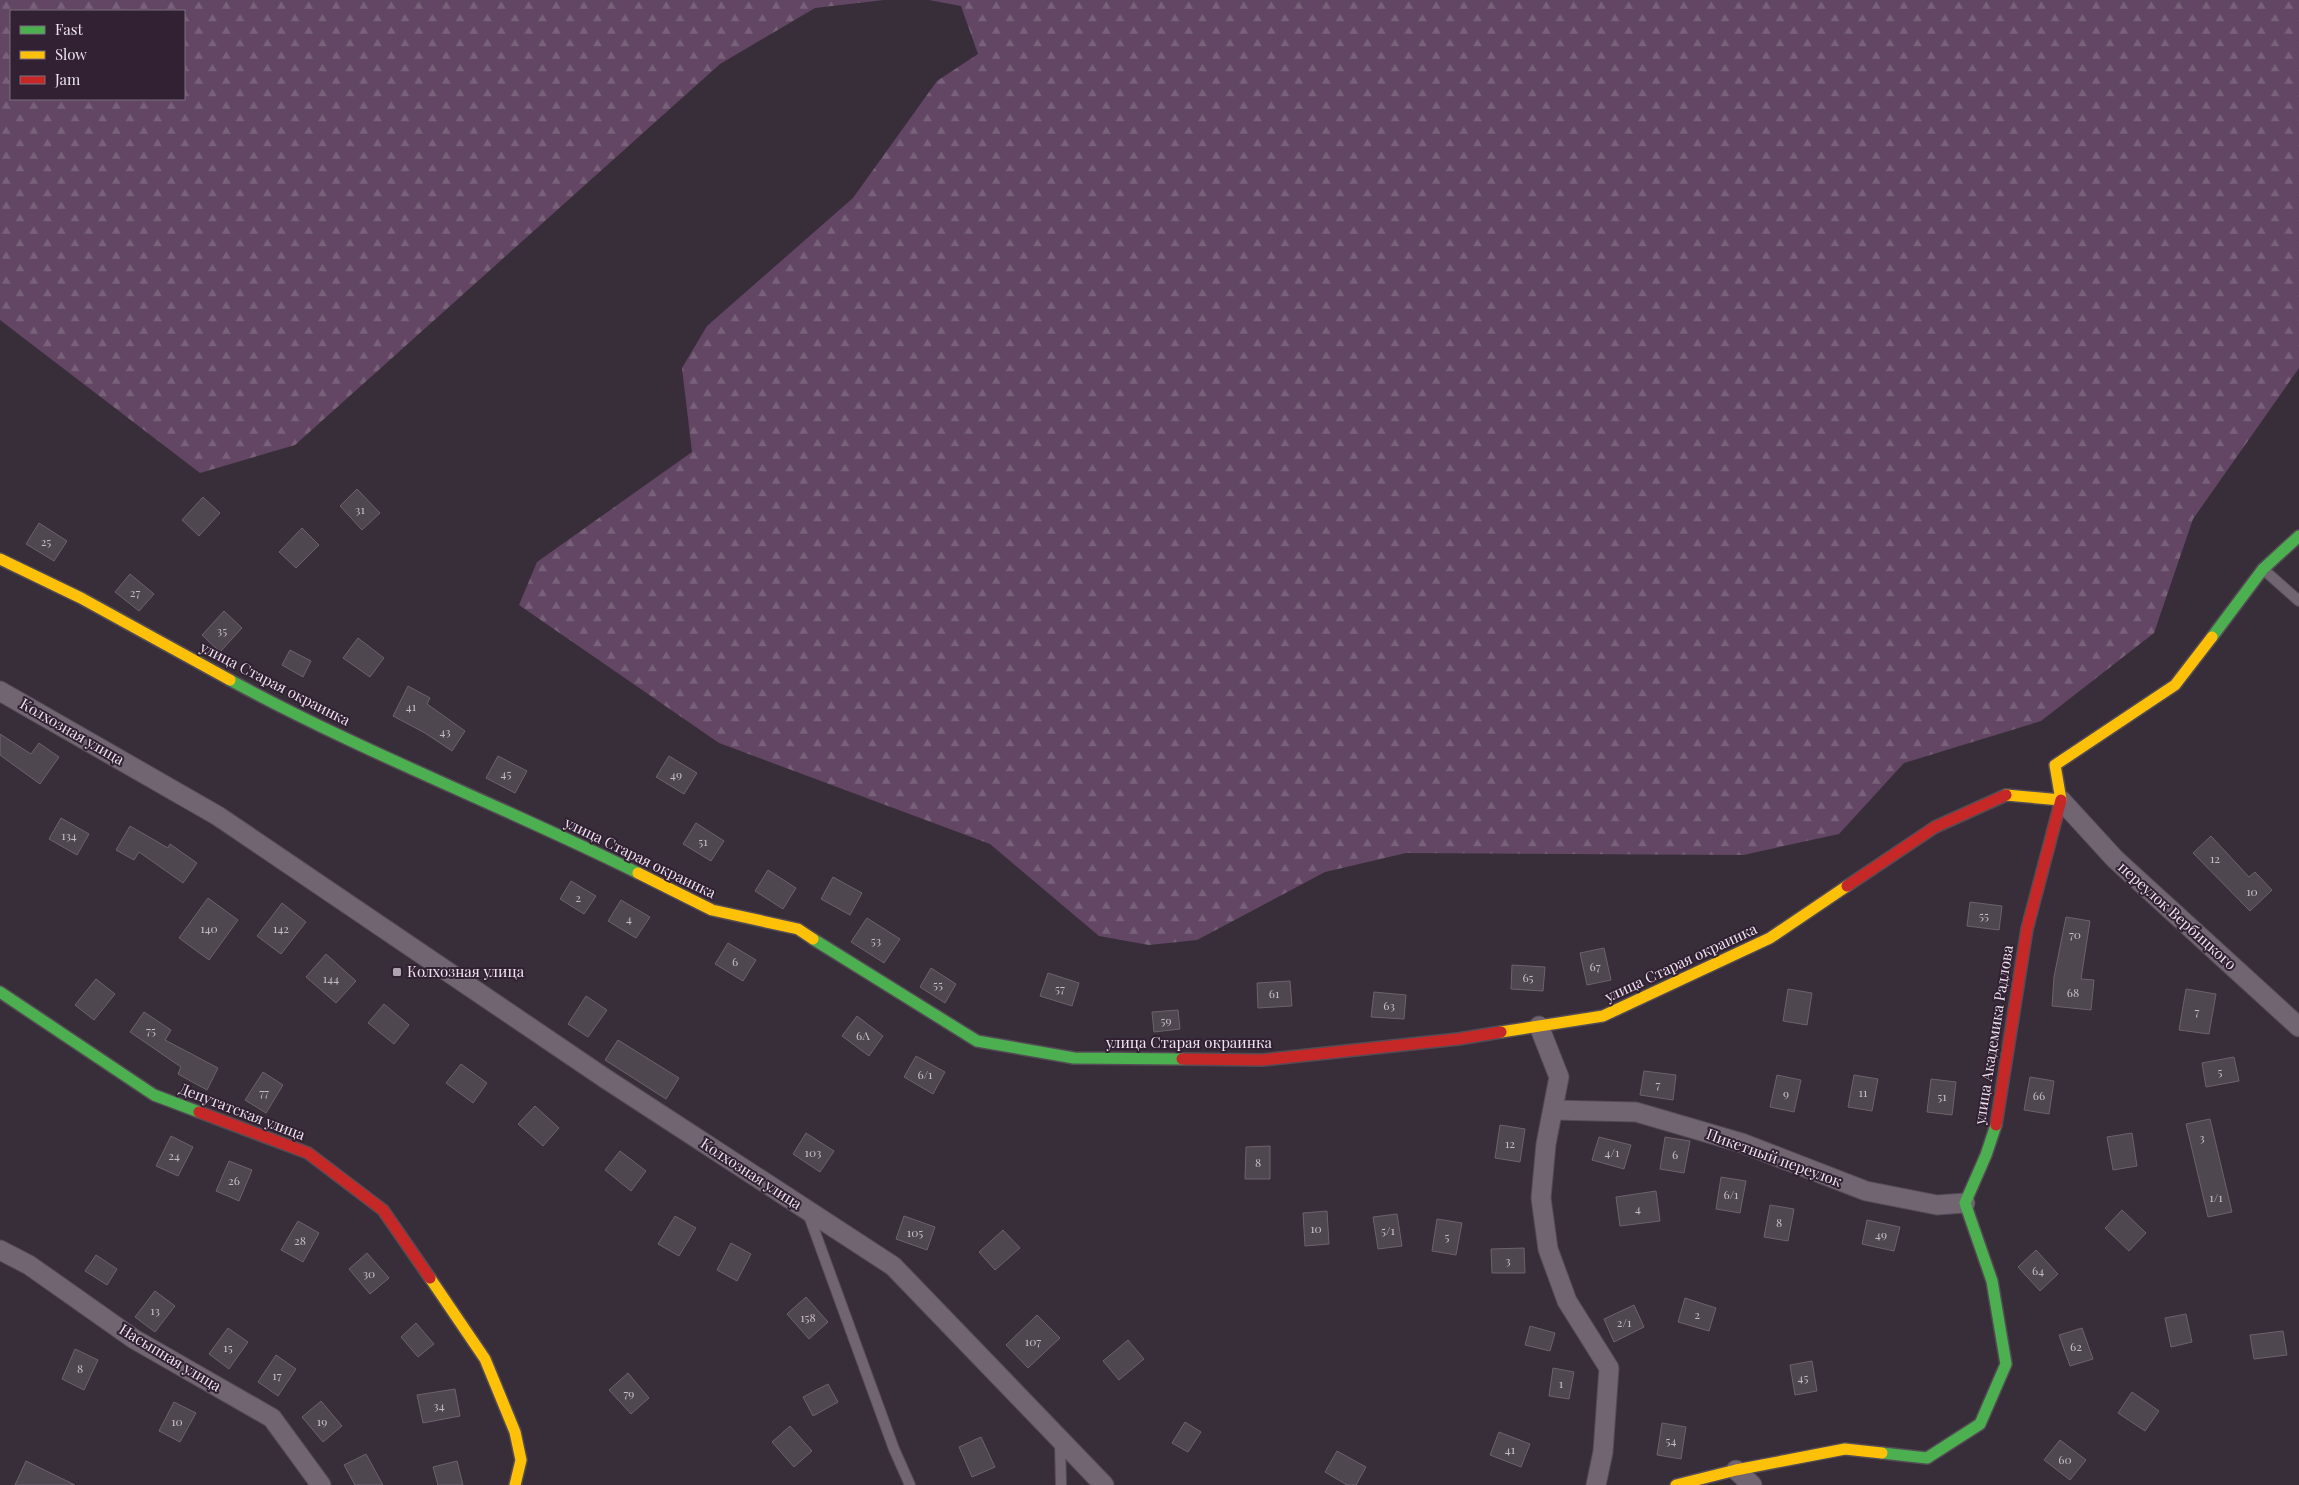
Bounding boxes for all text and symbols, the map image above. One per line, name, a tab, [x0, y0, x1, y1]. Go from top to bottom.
legend	[10, 10, 185, 100]
text: Fast	[55, 19, 84, 39]
text: Slow	[55, 44, 87, 64]
text: Jam	[54, 69, 81, 89]
house number: 31	[355, 501, 365, 517]
house number: 25	[41, 533, 51, 549]
house number: 27	[130, 584, 140, 600]
house number: 35	[217, 622, 227, 638]
street label: улица Старая окраинка	[196, 636, 354, 730]
street label: Колхозная улица	[17, 693, 129, 769]
house number: 41	[406, 698, 417, 714]
house number: 43	[439, 723, 451, 739]
house number: 45	[501, 765, 511, 781]
house number: 49	[670, 766, 682, 782]
street label: улица Старая окраинка	[561, 811, 720, 903]
house number: 134	[61, 827, 77, 843]
house number: 51	[698, 833, 708, 849]
house number: 12	[2210, 850, 2220, 866]
street label: переулок Вербицкого	[2114, 857, 2241, 974]
house number: 10	[2246, 883, 2258, 899]
house number: 2	[575, 889, 581, 905]
house number: 55	[1979, 907, 1989, 923]
house number: 4	[626, 910, 632, 926]
street label: улица Старая окраинка	[1600, 918, 1760, 1007]
house number: 140	[200, 920, 218, 936]
house number: 142	[273, 920, 289, 936]
house number: 70	[2069, 926, 2081, 942]
house number: 53	[871, 932, 881, 948]
street label: улица Академика Радлова	[1969, 943, 2017, 1127]
house number: 6	[732, 953, 738, 969]
house number: 67	[1589, 958, 1601, 974]
place label: Колхозная улица	[407, 961, 525, 981]
marker: Колхозная улица	[391, 966, 403, 978]
house number: 65	[1522, 969, 1534, 985]
house number: 144	[323, 970, 339, 986]
house number: 55	[933, 976, 943, 992]
house number: 57	[1055, 980, 1065, 996]
house number: 68	[2067, 984, 2079, 1000]
house number: 61	[1269, 985, 1280, 1001]
house number: 63	[1383, 997, 1395, 1013]
house number: 7	[2195, 1003, 2200, 1019]
house number: 59	[1160, 1012, 1172, 1028]
house number: 75	[146, 1022, 156, 1038]
house number: 6А	[856, 1027, 870, 1043]
street label: улица Старая окраинка	[1105, 1032, 1272, 1052]
house number: 5	[2218, 1063, 2223, 1079]
house number: 6/1	[917, 1066, 933, 1082]
house number: 7	[1656, 1076, 1661, 1092]
street label: Депутатская улица	[177, 1078, 309, 1144]
house number: 77	[259, 1084, 269, 1100]
house number: 11	[1859, 1084, 1868, 1100]
house number: 9	[1783, 1085, 1789, 1101]
house number: 66	[2033, 1087, 2045, 1103]
house number: 51	[1937, 1088, 1947, 1104]
street label: Пикетный переулок	[1704, 1123, 1845, 1191]
house number: 3	[2199, 1129, 2205, 1145]
street label: Колхозная улица	[697, 1133, 807, 1214]
house number: 12	[1505, 1135, 1515, 1151]
house number: 103	[804, 1144, 822, 1160]
house number: 4/1	[1605, 1144, 1620, 1160]
house number: 6	[1672, 1146, 1678, 1162]
house number: 24	[168, 1147, 180, 1163]
house number: 8	[1255, 1154, 1261, 1170]
house number: 26	[228, 1172, 240, 1188]
house number: 6/1	[1723, 1186, 1739, 1202]
house number: 1/1	[2209, 1189, 2223, 1205]
house number: 4	[1635, 1200, 1641, 1216]
house number: 8	[1776, 1214, 1782, 1230]
house number: 10	[1310, 1220, 1322, 1236]
house number: 5/1	[1381, 1222, 1395, 1238]
house number: 105	[907, 1224, 923, 1240]
house number: 49	[1875, 1226, 1887, 1242]
house number: 5	[1445, 1228, 1450, 1244]
house number: 28	[294, 1232, 306, 1248]
house number: 3	[1505, 1252, 1511, 1268]
house number: 64	[2032, 1262, 2044, 1278]
house number: 30	[363, 1265, 375, 1281]
house number: 13	[150, 1302, 160, 1318]
house number: 2	[1694, 1306, 1700, 1322]
house number: 158	[800, 1309, 816, 1325]
house number: 2/1	[1617, 1314, 1632, 1330]
street label: Насыпная улица	[116, 1319, 226, 1396]
house number: 107	[1025, 1333, 1041, 1349]
house number: 62	[2070, 1338, 2082, 1354]
house number: 15	[223, 1339, 233, 1355]
house number: 8	[77, 1360, 83, 1376]
house number: 17	[272, 1367, 282, 1383]
house number: 45	[1798, 1369, 1808, 1385]
house number: 1	[1559, 1375, 1564, 1391]
house number: 79	[624, 1385, 634, 1401]
house number: 34	[433, 1397, 445, 1413]
house number: 10	[171, 1413, 183, 1429]
house number: 19	[317, 1413, 327, 1429]
house number: 54	[1666, 1432, 1677, 1448]
house number: 41	[1505, 1441, 1516, 1457]
house number: 60	[2058, 1451, 2072, 1467]

